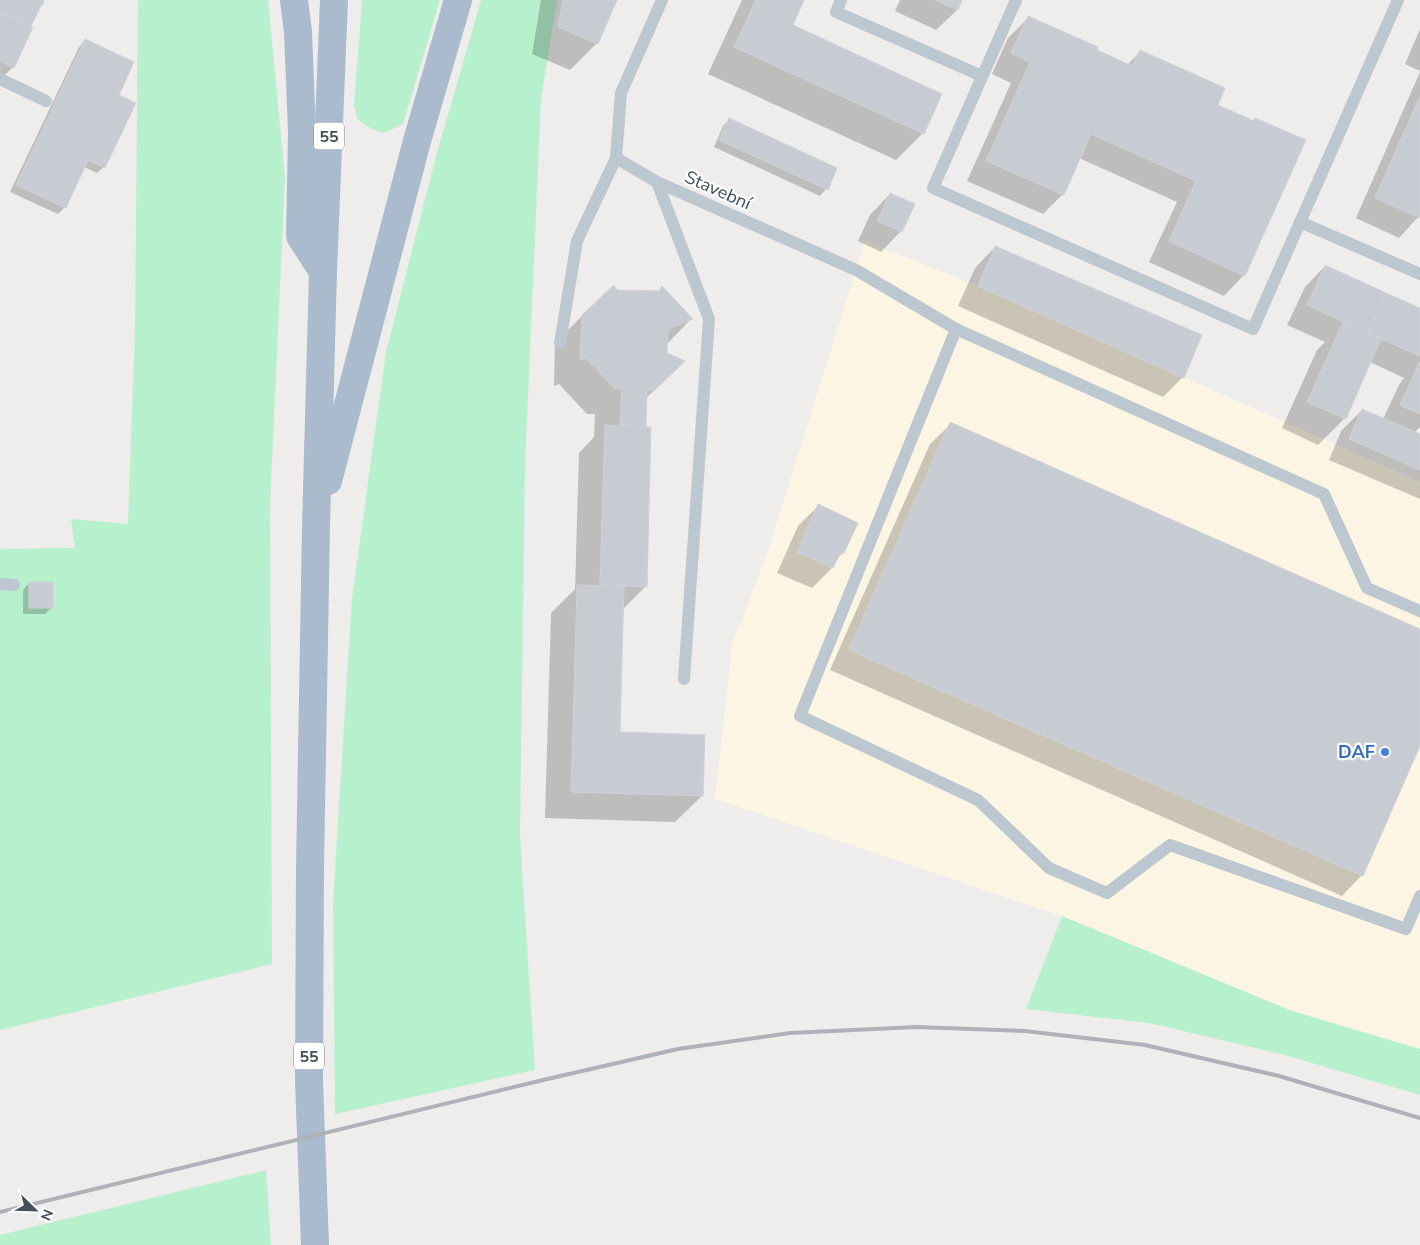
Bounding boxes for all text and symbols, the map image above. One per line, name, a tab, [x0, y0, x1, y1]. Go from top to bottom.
road number: 55	[314, 122, 344, 150]
street label: Stavební	[681, 165, 756, 216]
place label: DAF	[1338, 740, 1375, 764]
marker: DAF	[1379, 746, 1391, 758]
road number: 55	[294, 1042, 324, 1070]
north arrow	[10, 1185, 60, 1235]
text: N	[36, 1206, 57, 1223]

